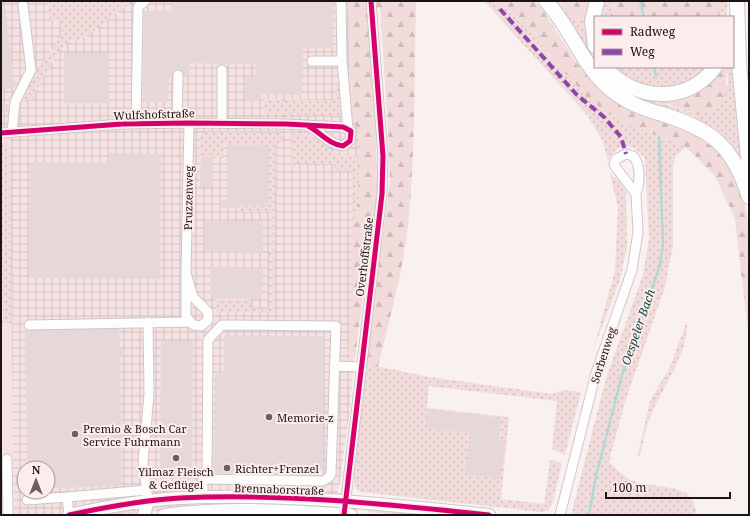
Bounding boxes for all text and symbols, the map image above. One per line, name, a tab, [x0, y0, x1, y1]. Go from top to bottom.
legend	[594, 16, 734, 68]
text: Radweg	[630, 23, 676, 40]
text: Weg	[630, 43, 655, 60]
street label: Wulfshofstraße	[113, 105, 195, 123]
street label: Pruzzenweg	[180, 166, 196, 230]
street label: Overhoffstraße	[352, 216, 376, 297]
water label: Oespeler Bach	[617, 287, 659, 367]
street label: Sorbenweg	[587, 325, 619, 385]
place label: Memorie-z	[277, 410, 334, 425]
marker: Memorie-z	[264, 412, 274, 422]
place label: Premio & Bosch Car Service Fuhrmann	[83, 421, 188, 449]
marker: Premio & Bosch Car Service Fuhrmann	[70, 429, 80, 439]
marker: Yilmaz Fleisch & Geflügel	[171, 453, 181, 463]
north arrow	[16, 460, 56, 500]
place label: Richter+Frenzel	[235, 461, 319, 476]
text: N	[32, 462, 41, 477]
marker: Richter+Frenzel	[222, 463, 232, 473]
place label: Yilmaz Fleisch & Geflügel	[137, 464, 214, 492]
scale bar	[606, 474, 730, 500]
text: 100 m	[612, 479, 647, 496]
street label: Brennaborstraße	[234, 480, 324, 498]

